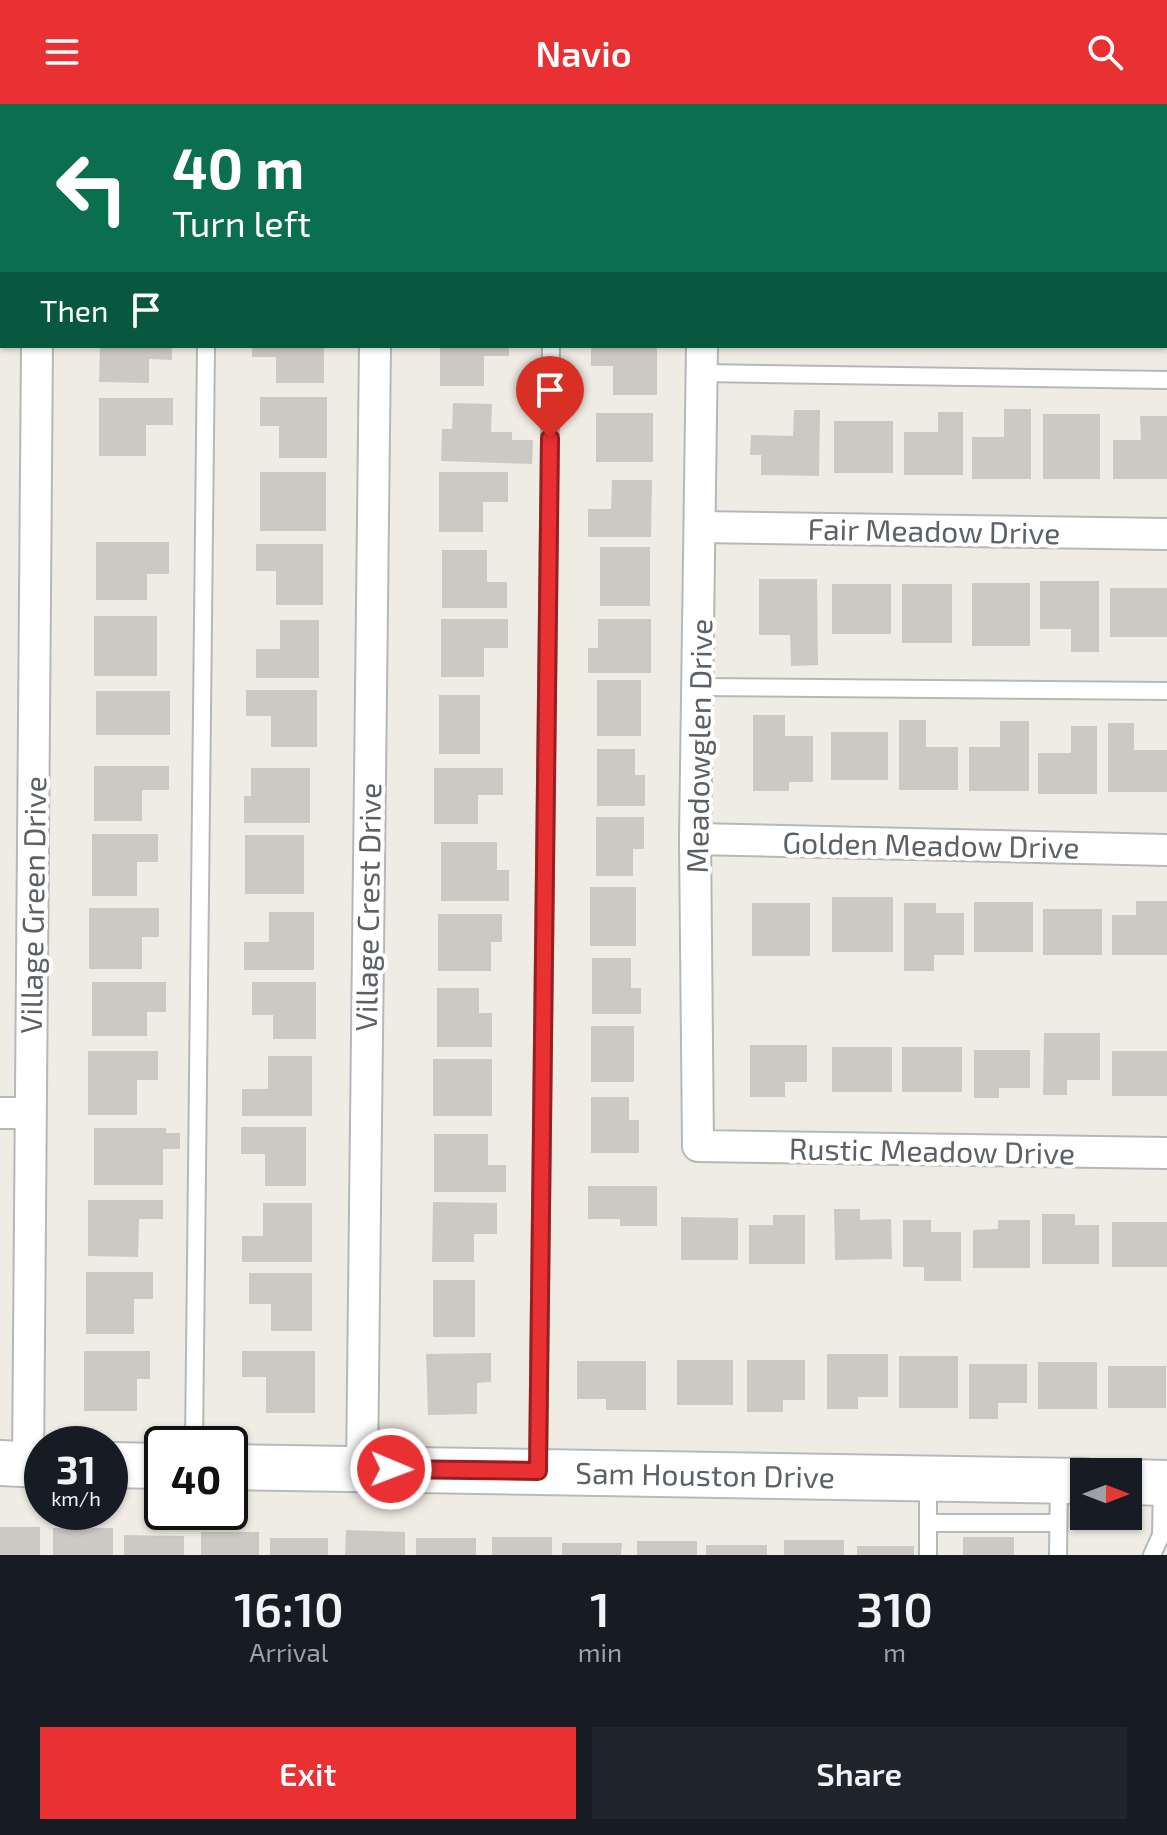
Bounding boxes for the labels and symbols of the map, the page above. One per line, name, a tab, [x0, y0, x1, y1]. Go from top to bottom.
pin	[516, 356, 584, 438]
street label: Fair Meadow Drive	[807, 510, 1061, 550]
street label: Meadowglen Drive	[678, 618, 718, 874]
street label: Village Green Drive	[12, 776, 52, 1034]
street label: Village Crest Drive	[347, 782, 387, 1032]
street label: Golden Meadow Drive	[782, 823, 1080, 865]
street label: Rustic Meadow Drive	[789, 1130, 1075, 1170]
speed limit sign: 40	[144, 1426, 248, 1530]
position arrow	[349, 1427, 433, 1511]
street label: Sam Houston Drive	[575, 1454, 835, 1494]
north arrow	[1070, 1458, 1142, 1530]

